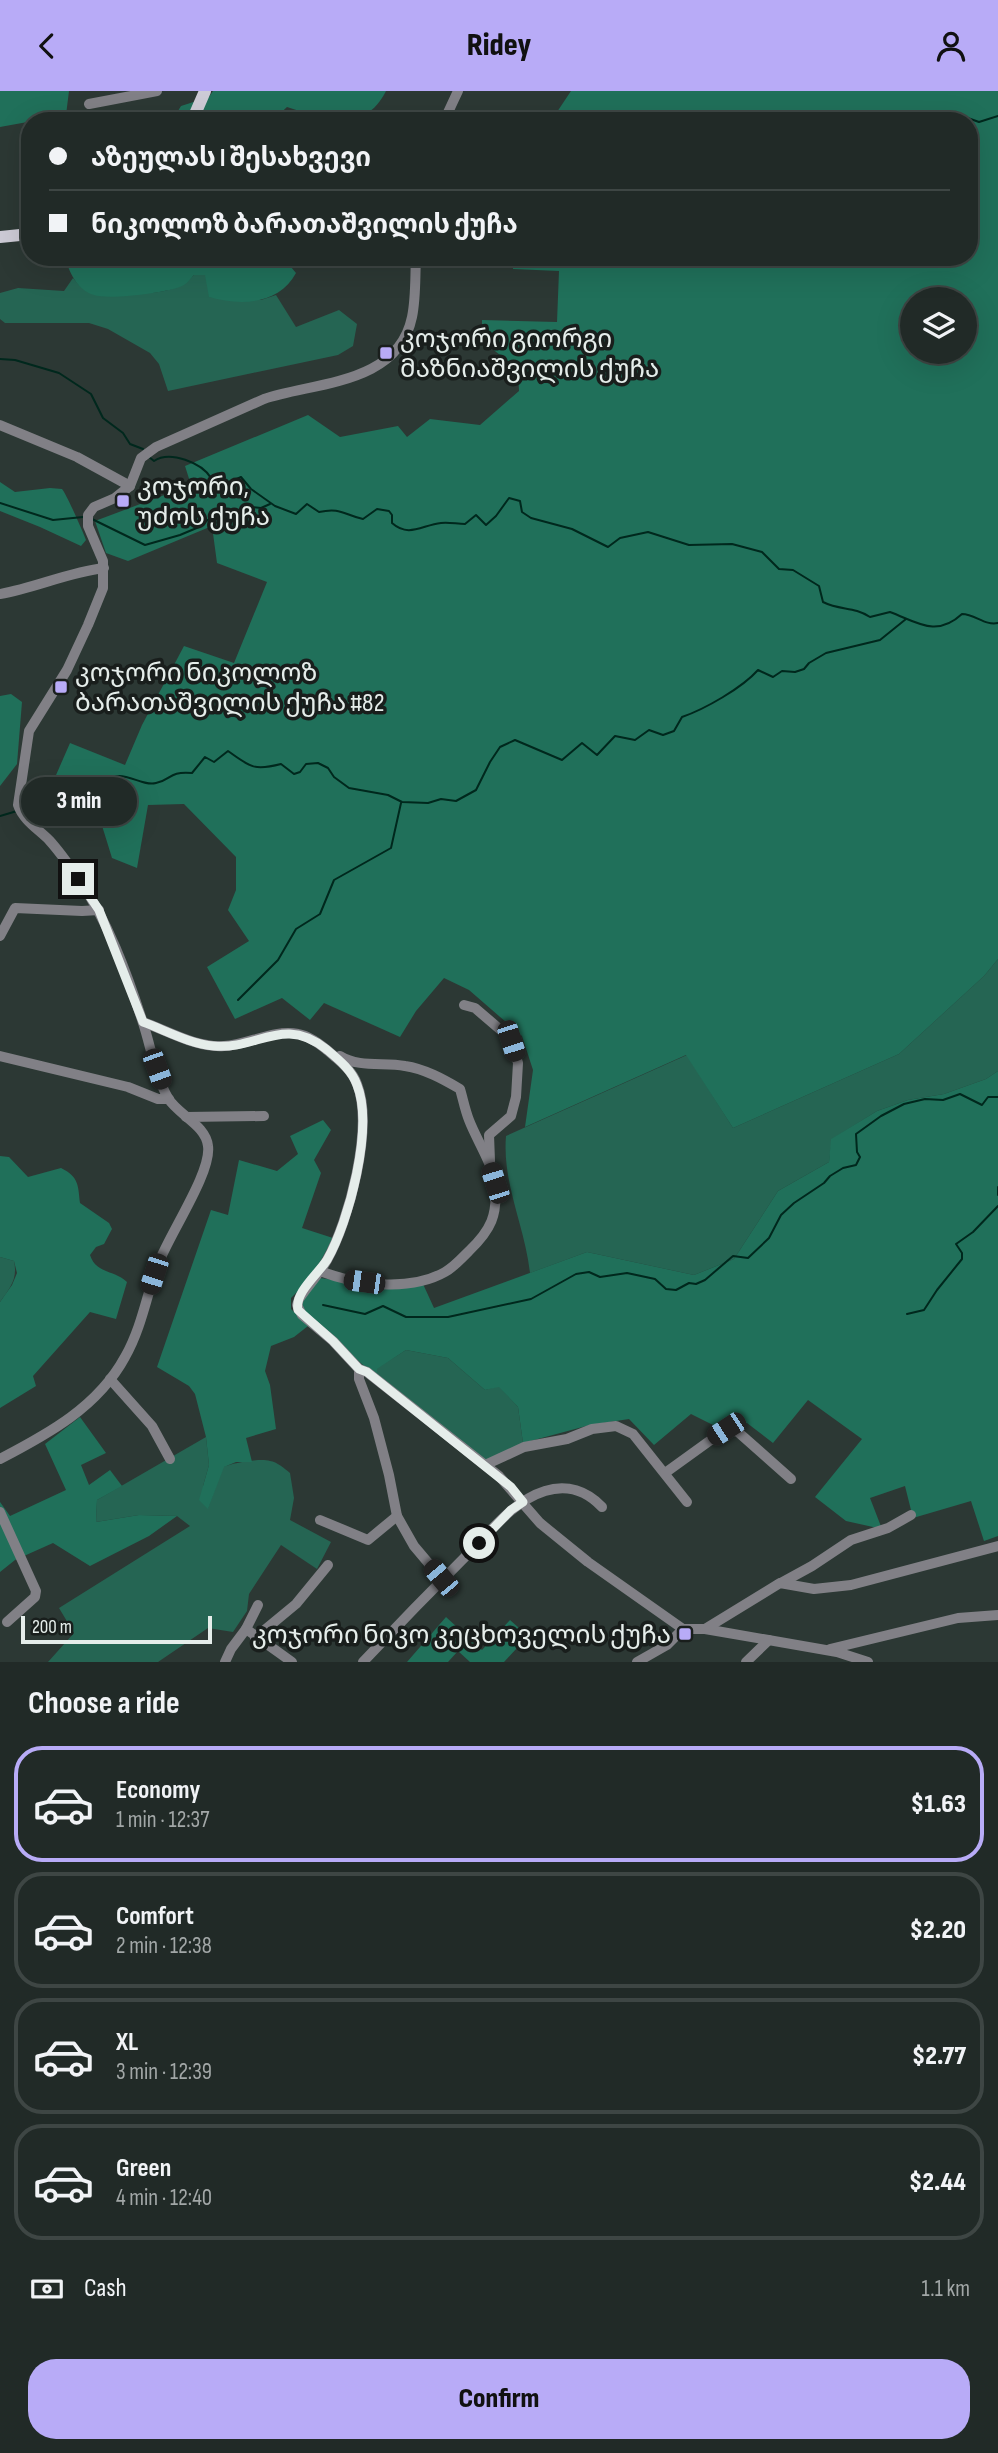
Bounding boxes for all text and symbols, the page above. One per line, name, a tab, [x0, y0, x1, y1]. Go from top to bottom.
text: Ridey	[467, 26, 531, 65]
icon: back	[28, 27, 66, 65]
icon: person	[932, 27, 970, 65]
text: აზეულას I შესახვევი	[91, 143, 371, 174]
text: ნიკოლოზ ბარათაშვილის ქუჩა	[91, 210, 518, 241]
map controls	[900, 287, 977, 364]
button: layers	[900, 287, 977, 364]
place label: კოჯორი გიორგი მაზნიაშვილის ქუჩა	[400, 324, 659, 385]
marker: კოჯორი გიორგი მაზნიაშვილის ქუჩა	[378, 345, 394, 361]
place label: კოჯორი, უძოს ქუჩა	[137, 472, 270, 533]
marker: კოჯორი, უძოს ქუჩა	[115, 493, 131, 509]
place label: კოჯორი ნიკოლოზ ბარათაშვილის ქუჩა #82	[75, 658, 385, 719]
marker: კოჯორი ნიკოლოზ ბარათაშვილის ქუჩა #82	[53, 679, 69, 695]
callout: 3 min	[20, 777, 136, 827]
text: 3 min	[57, 787, 101, 815]
route end	[62, 863, 94, 895]
car	[495, 1018, 528, 1064]
car	[140, 1046, 175, 1092]
car	[479, 1160, 512, 1206]
car	[138, 1251, 171, 1297]
car	[342, 1269, 387, 1295]
car	[703, 1409, 750, 1449]
route start	[463, 1527, 495, 1559]
car	[420, 1555, 463, 1601]
scale bar	[21, 1613, 212, 1645]
text: 200 m	[32, 1616, 72, 1639]
place label: კოჯორი ნიკო კეცხოველის ქუჩა	[252, 1620, 671, 1651]
marker: კოჯორი ნიკო კეცხოველის ქუჩა	[677, 1626, 693, 1642]
text: Choose a ride	[28, 1684, 180, 1723]
icon: car	[32, 1773, 95, 1836]
text: Economy	[116, 1775, 200, 1806]
text: $1.63	[911, 1789, 966, 1820]
text: 1 min · 12:37	[116, 1806, 209, 1834]
icon: car	[32, 1899, 95, 1962]
text: Comfort	[116, 1901, 194, 1932]
text: $2.20	[910, 1915, 966, 1946]
text: 2 min · 12:38	[116, 1932, 212, 1960]
icon: car	[32, 2025, 95, 2088]
text: XL	[116, 2027, 138, 2058]
text: $2.77	[912, 2041, 966, 2072]
text: 3 min · 12:39	[116, 2058, 212, 2086]
icon: car	[32, 2151, 95, 2214]
text: Green	[116, 2153, 171, 2184]
text: $2.44	[909, 2167, 966, 2198]
text: 4 min · 12:40	[116, 2184, 212, 2212]
icon: cash	[28, 2270, 66, 2308]
text: Cash	[84, 2273, 127, 2304]
text: 1.1 km	[921, 2275, 970, 2303]
button: Confirm	[28, 2359, 970, 2439]

